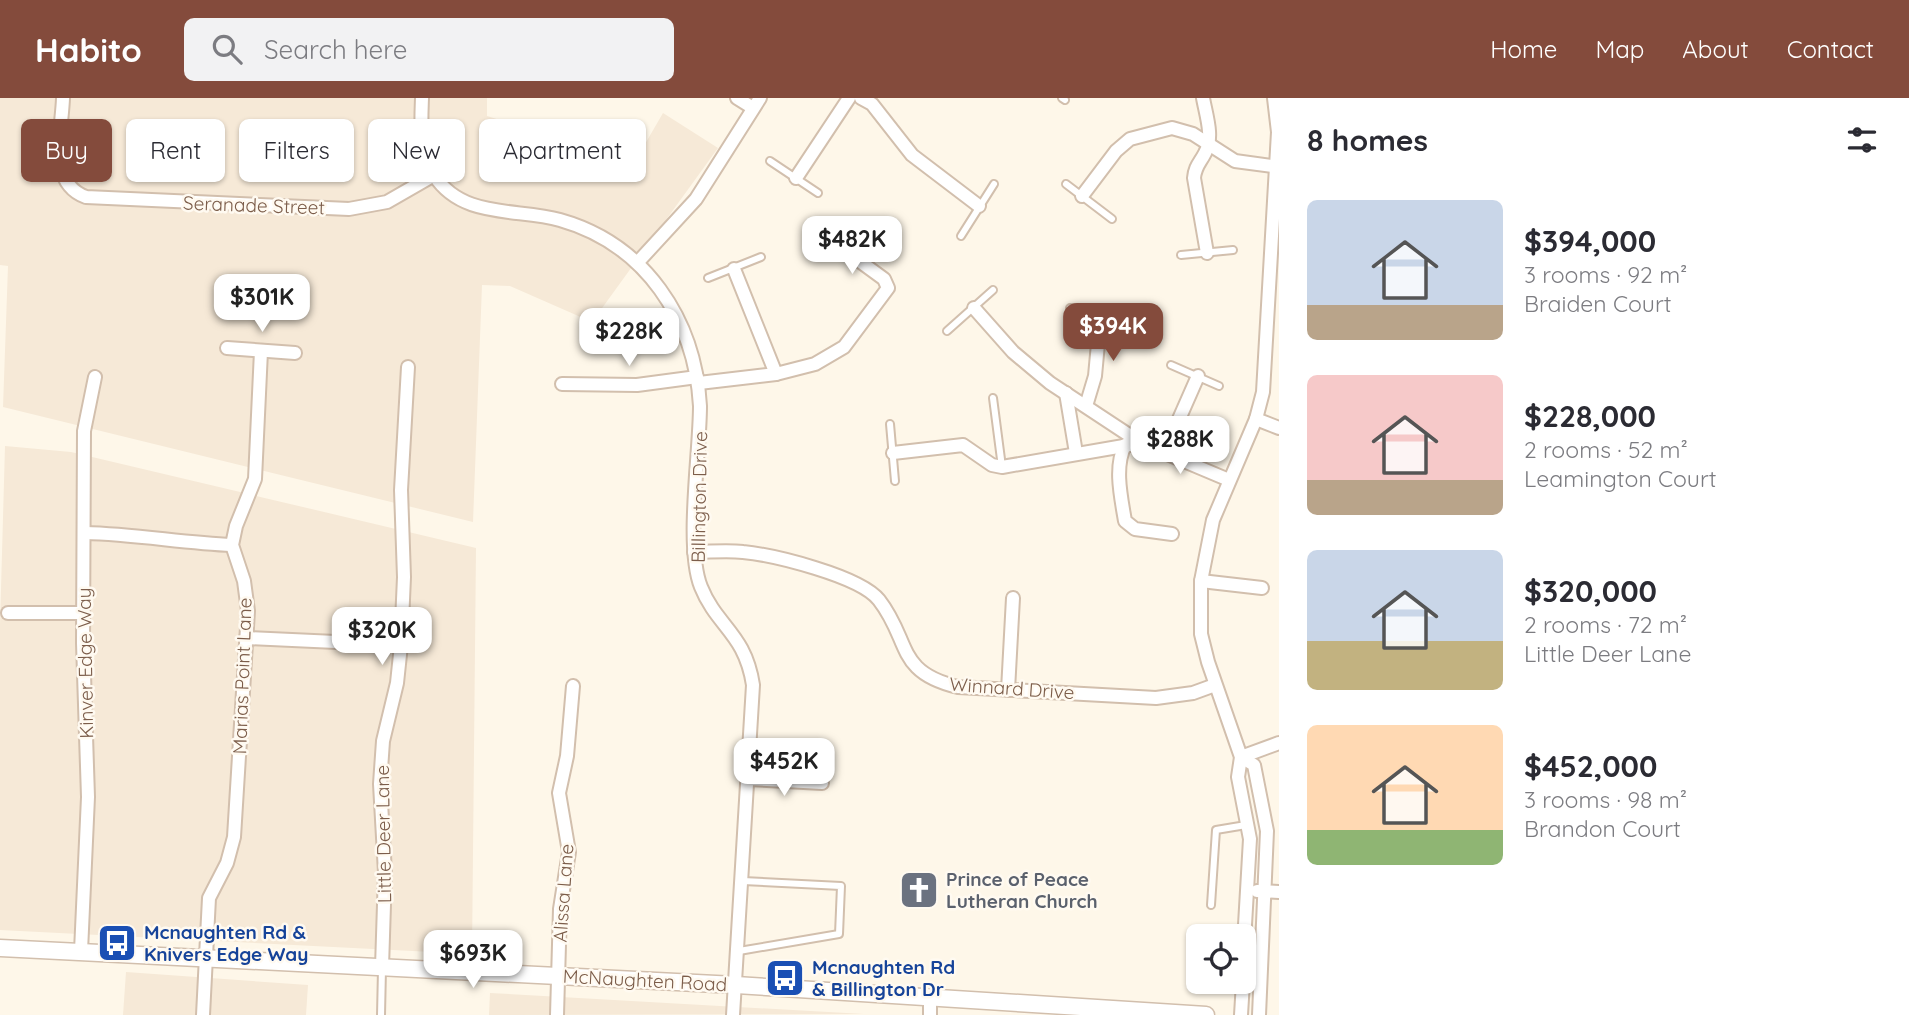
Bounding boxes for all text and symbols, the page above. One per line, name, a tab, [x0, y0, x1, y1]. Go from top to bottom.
search box	[184, 18, 674, 81]
text: Habito	[35, 29, 142, 70]
icon: search	[208, 30, 246, 68]
text: Search here	[264, 33, 407, 66]
text: Home	[1490, 34, 1557, 64]
text: Map	[1595, 34, 1644, 64]
text: About	[1682, 34, 1749, 64]
text: Contact	[1787, 34, 1874, 64]
chip: Buy	[21, 119, 112, 182]
chip: Rent	[126, 119, 225, 182]
chip: Filters	[239, 119, 354, 182]
chip: New	[368, 119, 465, 182]
chip: Apartment	[479, 119, 646, 182]
text: 8 homes	[1307, 121, 1428, 159]
icon: filters	[1843, 121, 1881, 159]
street label: Seranade Street	[183, 191, 325, 219]
pin: $482K	[803, 216, 901, 276]
text: $394,000	[1524, 222, 1656, 260]
text: $482K	[818, 224, 886, 253]
icon: home	[1363, 228, 1447, 312]
text: 3 rooms · 92 m²	[1524, 260, 1687, 289]
pin: $301K	[213, 274, 311, 334]
text: $301K	[230, 282, 294, 311]
text: Braiden Court	[1524, 289, 1672, 318]
pin: $394K	[1064, 303, 1162, 363]
pin: $228K	[580, 308, 678, 368]
text: $394K	[1079, 311, 1147, 340]
text: $228K	[595, 316, 663, 345]
text: $228,000	[1524, 397, 1656, 435]
icon: home	[1363, 403, 1447, 487]
pin: $288K	[1131, 416, 1229, 476]
text: $288K	[1146, 424, 1214, 453]
street label: Billington Drive	[686, 431, 712, 563]
text: 2 rooms · 52 m²	[1524, 435, 1688, 464]
text: Leamington Court	[1524, 464, 1717, 493]
text: $320,000	[1524, 572, 1657, 610]
icon: home	[1363, 578, 1447, 662]
street label: Kinver Edge Way	[72, 587, 98, 739]
street label: Marias Point Lane	[227, 597, 257, 755]
pin: $320K	[333, 608, 431, 667]
text: 2 rooms · 72 m²	[1524, 610, 1687, 639]
text: $320K	[348, 615, 416, 644]
text: Little Deer Lane	[1524, 639, 1691, 668]
street label: Winnard Drive	[949, 672, 1075, 704]
pin: $452K	[735, 738, 833, 798]
text: $452K	[750, 746, 818, 775]
text: $452,000	[1524, 747, 1657, 785]
icon: home	[1363, 753, 1447, 837]
street label: Little Deer Lane	[370, 765, 396, 903]
text: 3 rooms · 98 m²	[1524, 785, 1687, 814]
text: Brandon Court	[1524, 814, 1681, 843]
street label: Alissa Lane	[548, 843, 578, 943]
place label: Prince of Peace Lutheran Church	[946, 867, 1098, 913]
church icon: Prince of Peace Lutheran Church	[898, 869, 940, 911]
place label: Mcnaughten Rd & Knivers Edge Way	[144, 920, 308, 966]
bus stop icon: Mcnaughten Rd & Knivers Edge Way	[96, 922, 138, 964]
map controls	[1186, 924, 1256, 994]
button: locate	[1186, 924, 1256, 994]
pin: $693K	[424, 930, 522, 990]
text: $693K	[440, 938, 506, 967]
place label: Mcnaughten Rd & Billington Dr	[812, 955, 955, 1001]
bus stop icon: Mcnaughten Rd & Billington Dr	[764, 957, 806, 999]
street label: McNaughten Road	[562, 964, 728, 996]

